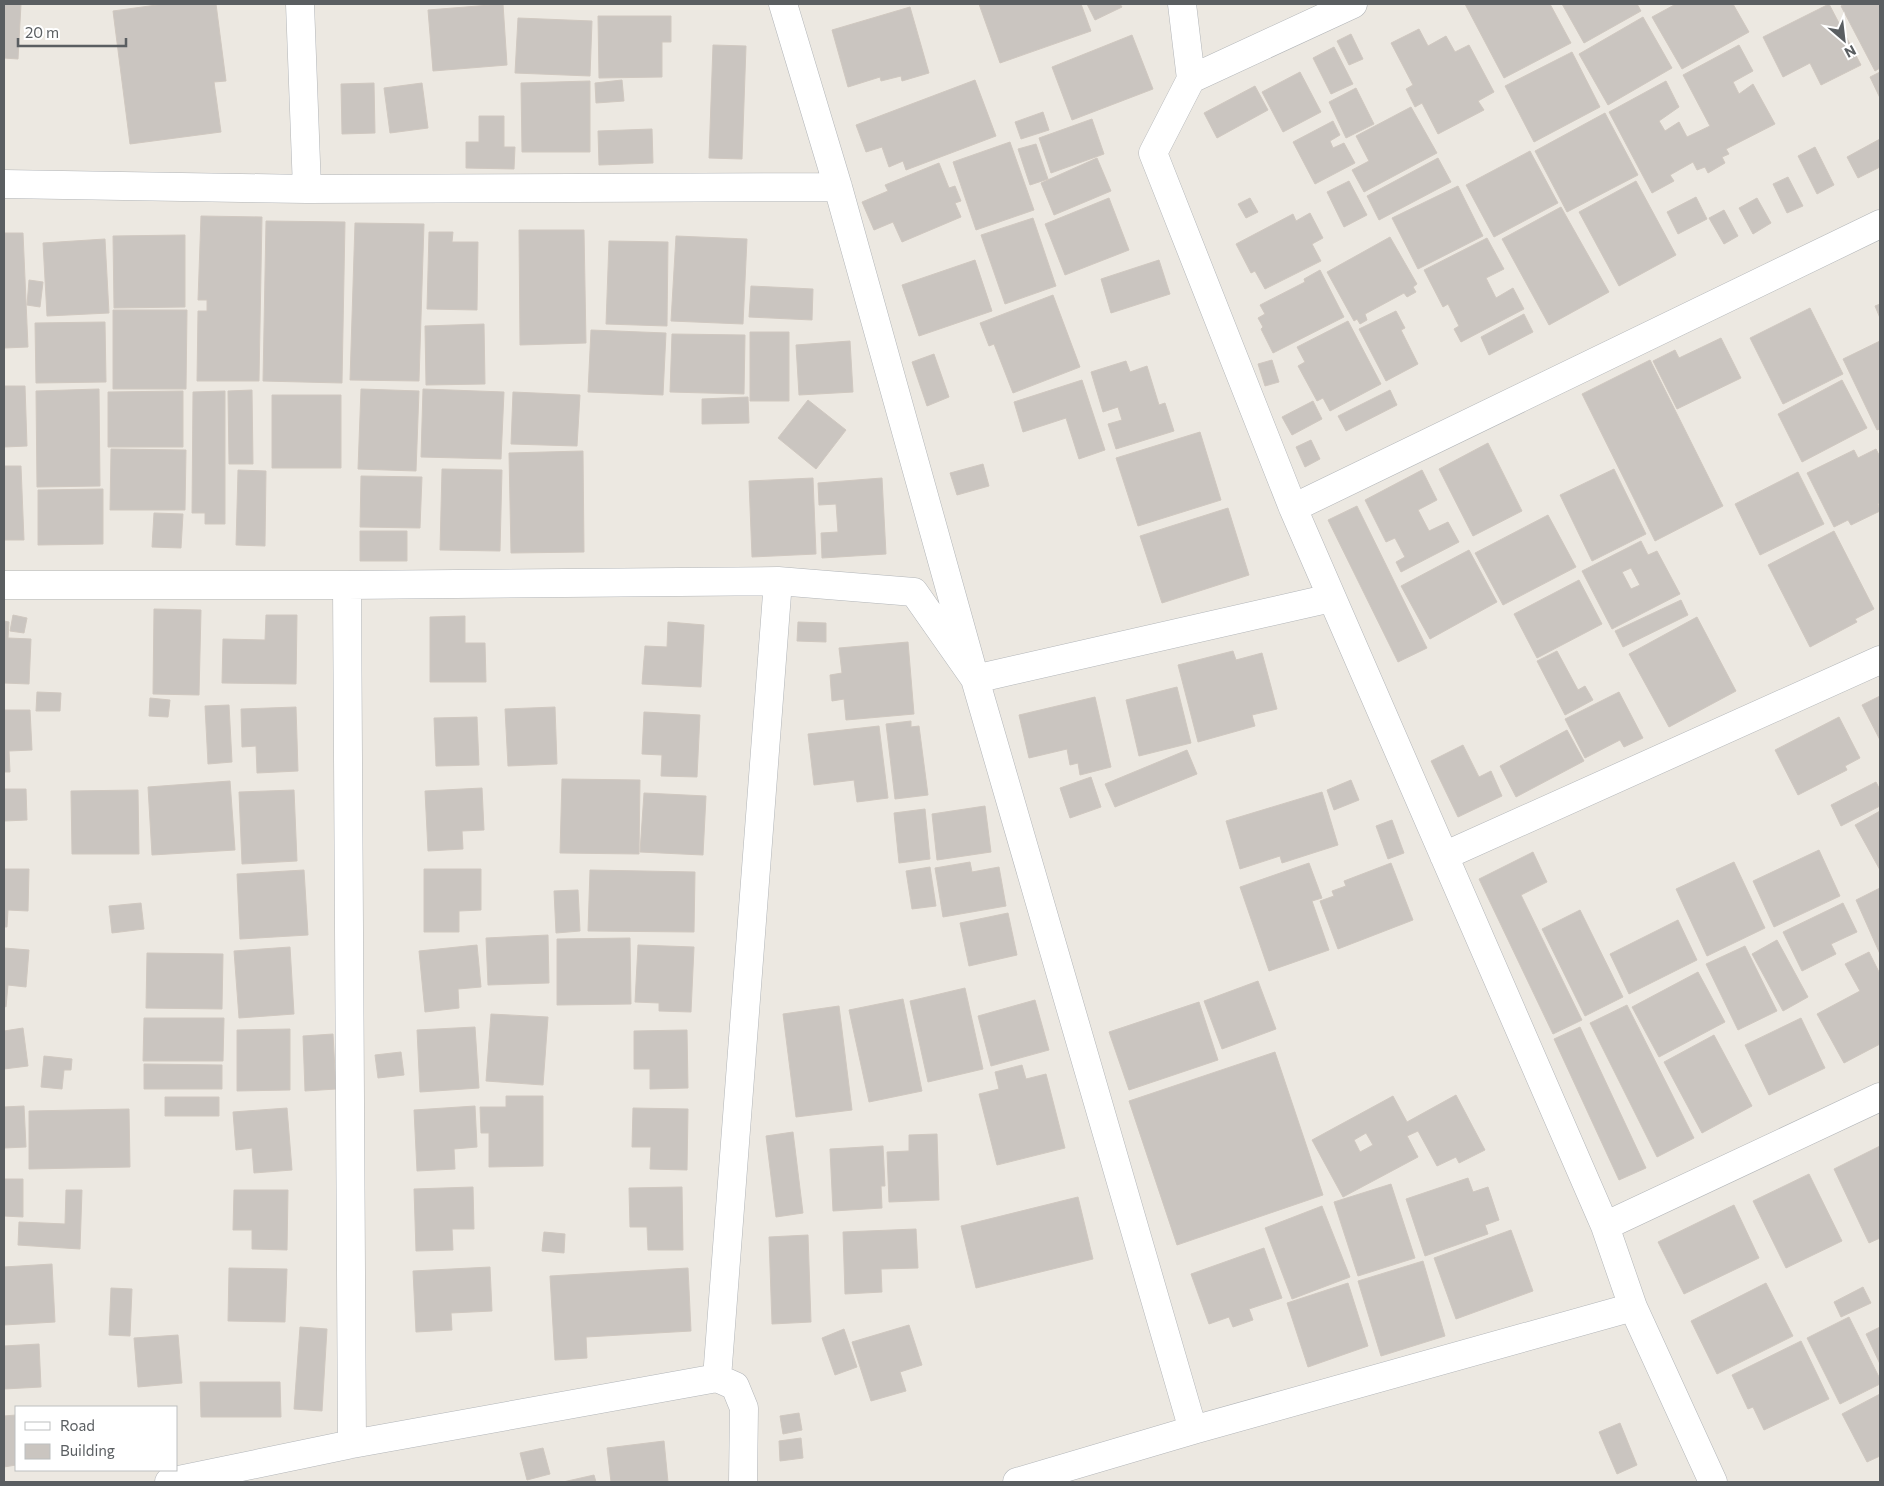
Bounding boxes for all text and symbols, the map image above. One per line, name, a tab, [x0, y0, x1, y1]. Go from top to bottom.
scale bar	[18, 15, 125, 47]
north arrow	[1819, 15, 1869, 65]
text: 20 m	[25, 23, 59, 41]
text: N	[1842, 42, 1859, 62]
legend	[15, 1406, 178, 1471]
text: Road	[60, 1416, 95, 1434]
text: Building	[60, 1441, 115, 1459]

